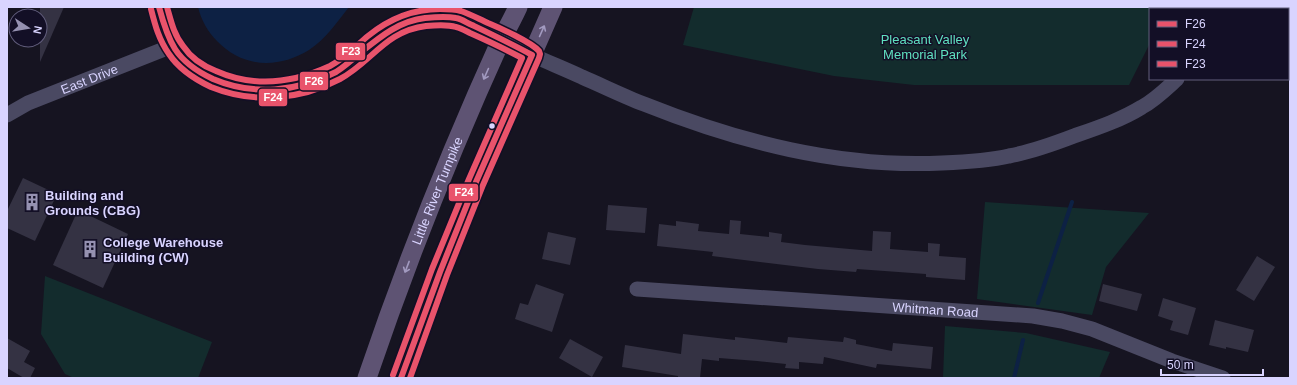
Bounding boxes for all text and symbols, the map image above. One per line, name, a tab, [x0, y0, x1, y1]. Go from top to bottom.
north arrow	[8, 8, 48, 48]
legend	[1149, 8, 1289, 80]
text: F26	[1185, 17, 1206, 31]
text: N	[31, 25, 44, 35]
one-way arrow	[539, 25, 546, 37]
park label: Pleasant Valley Memorial Park	[881, 32, 970, 62]
text: F24	[1185, 37, 1206, 51]
line badge: F23	[335, 42, 366, 61]
text: F23	[342, 45, 360, 57]
text: F23	[1185, 57, 1206, 71]
street label: East Drive	[59, 61, 120, 97]
one-way arrow	[482, 68, 490, 80]
line badge: F26	[299, 71, 329, 91]
text: F26	[305, 75, 323, 87]
line badge: F24	[258, 88, 288, 107]
text: F24	[264, 91, 283, 103]
unlabelled marker	[487, 121, 497, 131]
street label: Little River Turnpike	[409, 135, 466, 247]
line badge: F24	[448, 183, 479, 202]
text: F24	[455, 186, 474, 198]
place label: Building and Grounds (CBG)	[45, 188, 140, 218]
building icon: Building and Grounds (CBG)	[22, 192, 42, 212]
place label: College Warehouse Building (CW)	[103, 235, 223, 265]
building icon: College Warehouse Building (CW)	[80, 239, 100, 259]
one-way arrow	[402, 260, 410, 272]
street label: Whitman Road	[892, 299, 979, 320]
scale bar	[1161, 351, 1263, 377]
text: 50 m	[1167, 358, 1194, 372]

